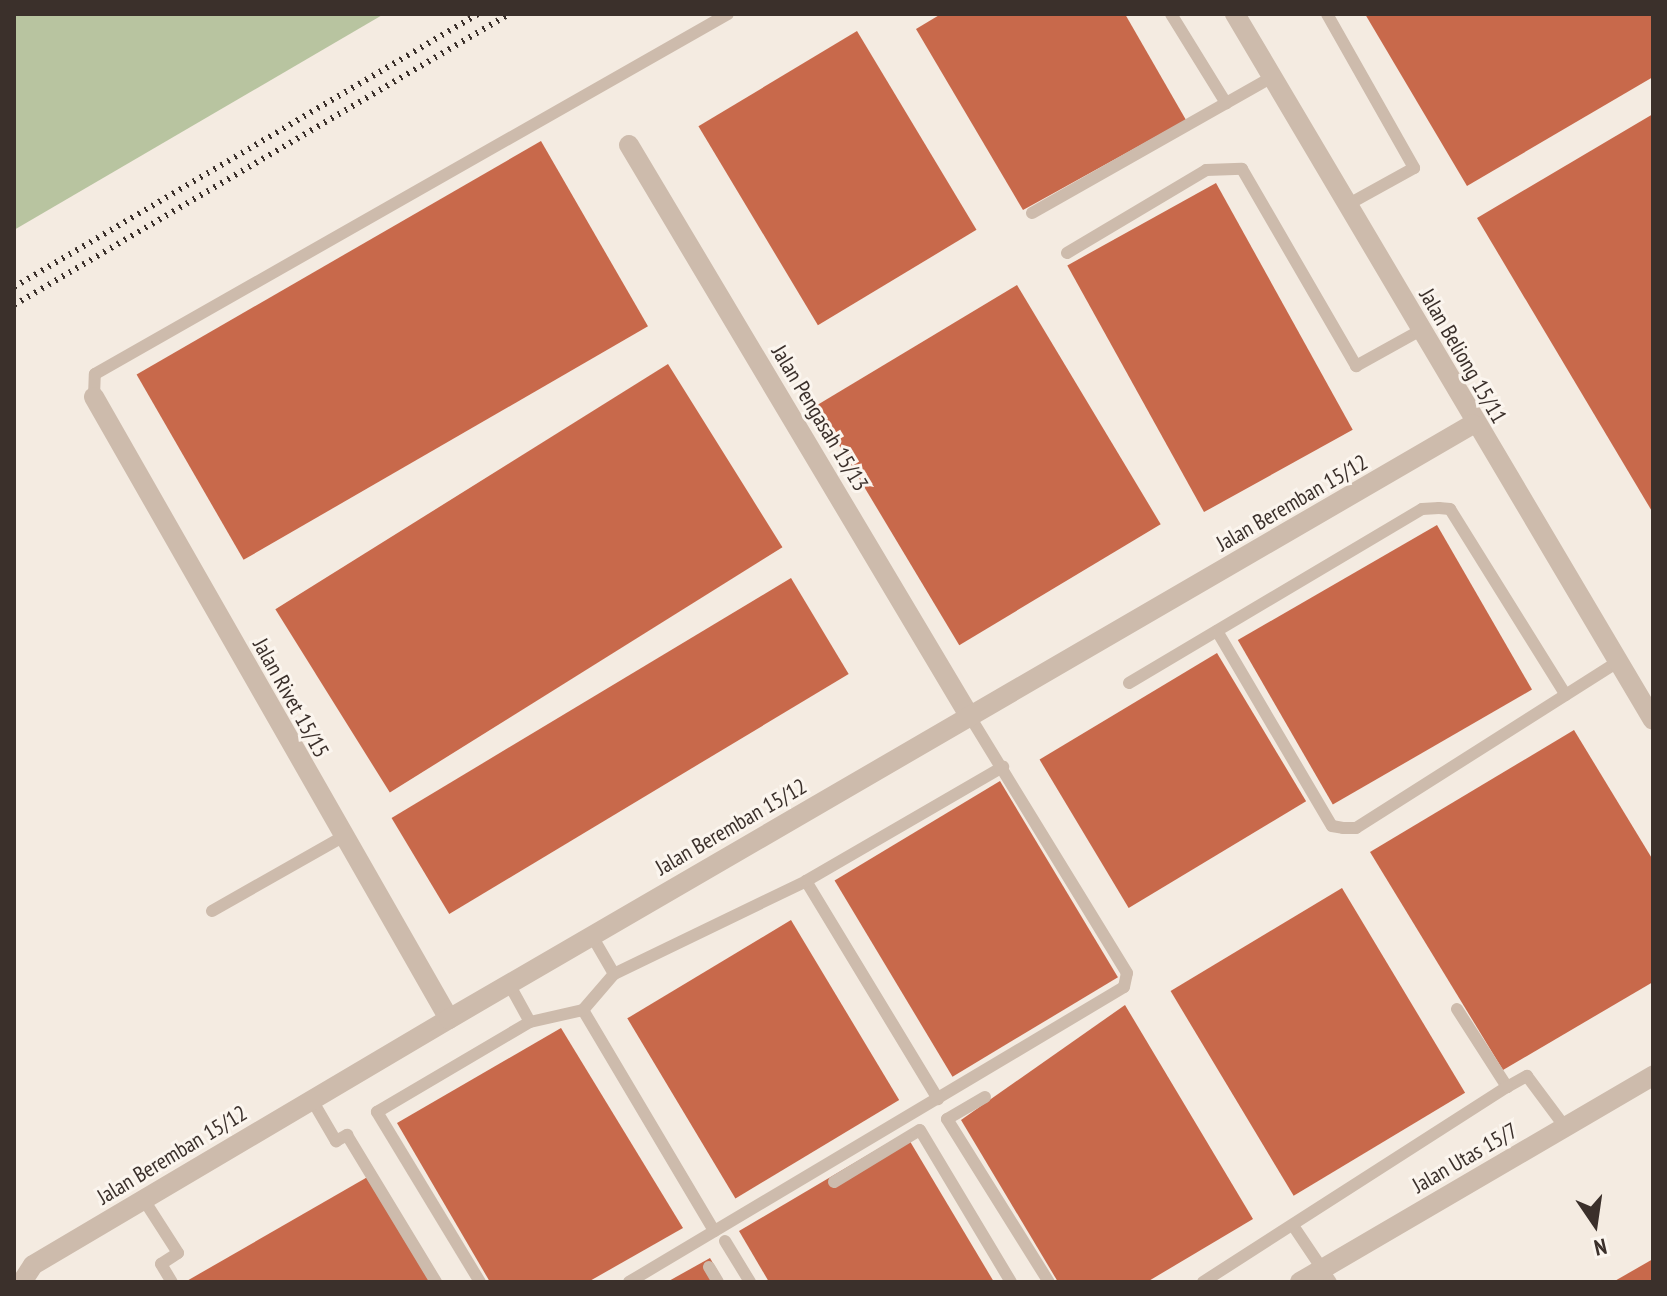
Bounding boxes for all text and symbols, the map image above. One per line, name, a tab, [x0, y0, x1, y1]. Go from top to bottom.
street label: Jalan Beliong 15/11	[1414, 284, 1512, 428]
street label: Jalan Pengasah 15/13	[766, 340, 874, 496]
street label: Jalan Beremban 15/12	[1212, 449, 1372, 557]
street label: Jalan Rivet 15/15	[247, 634, 335, 762]
street label: Jalan Beremban 15/12	[651, 773, 811, 881]
street label: Jalan Beremban 15/12	[92, 1100, 252, 1210]
street label: Jalan Utas 15/7	[1408, 1117, 1522, 1199]
north arrow	[1555, 1184, 1635, 1264]
text: N	[1591, 1232, 1609, 1262]

